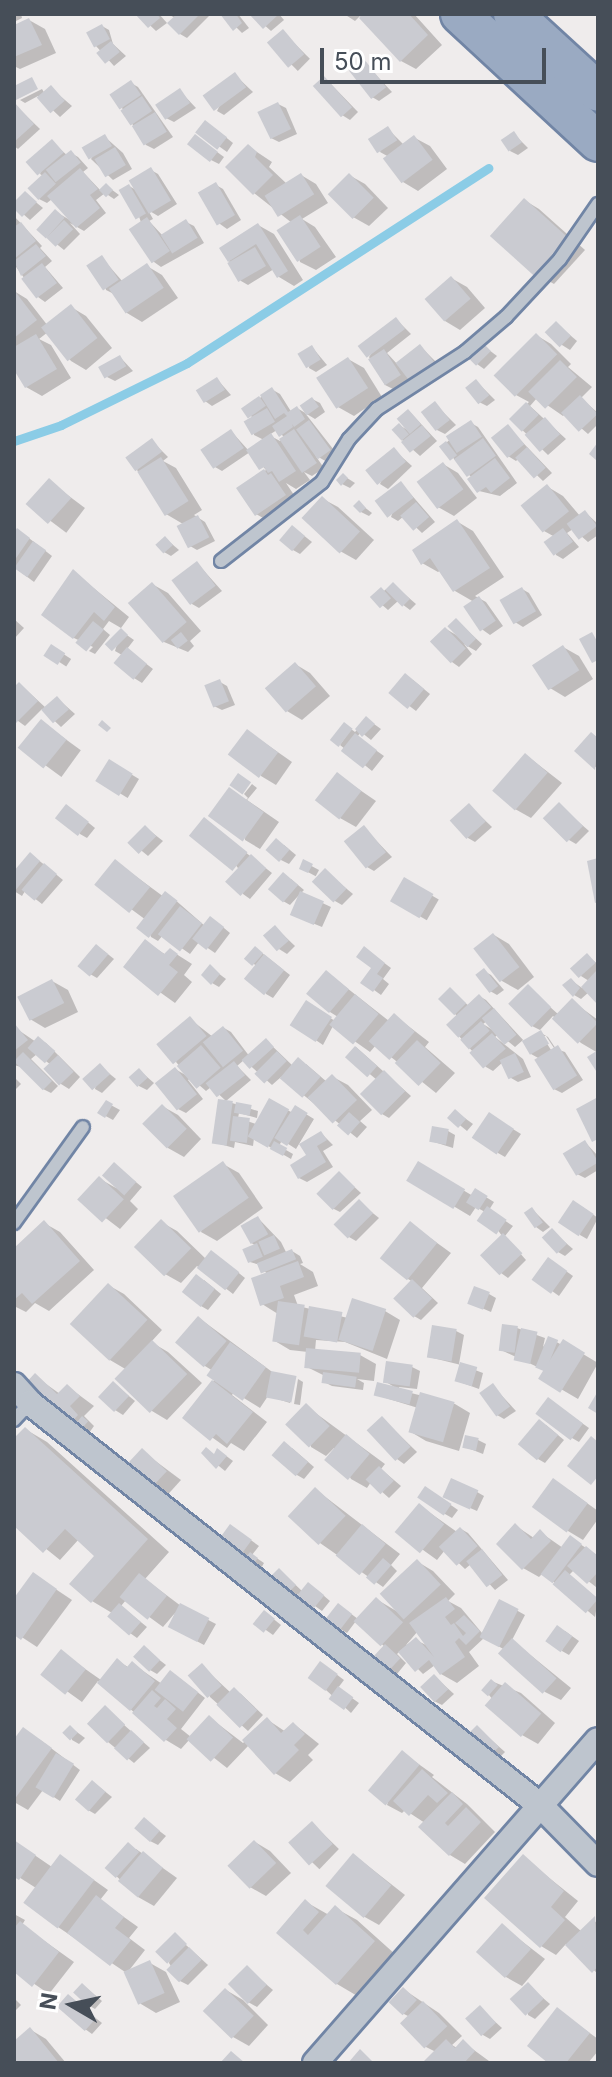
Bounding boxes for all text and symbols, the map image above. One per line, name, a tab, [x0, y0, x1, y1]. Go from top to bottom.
scale bar	[324, 32, 550, 82]
text: 50 m	[334, 47, 392, 76]
north arrow	[32, 1965, 112, 2045]
text: N	[34, 1991, 62, 2012]

